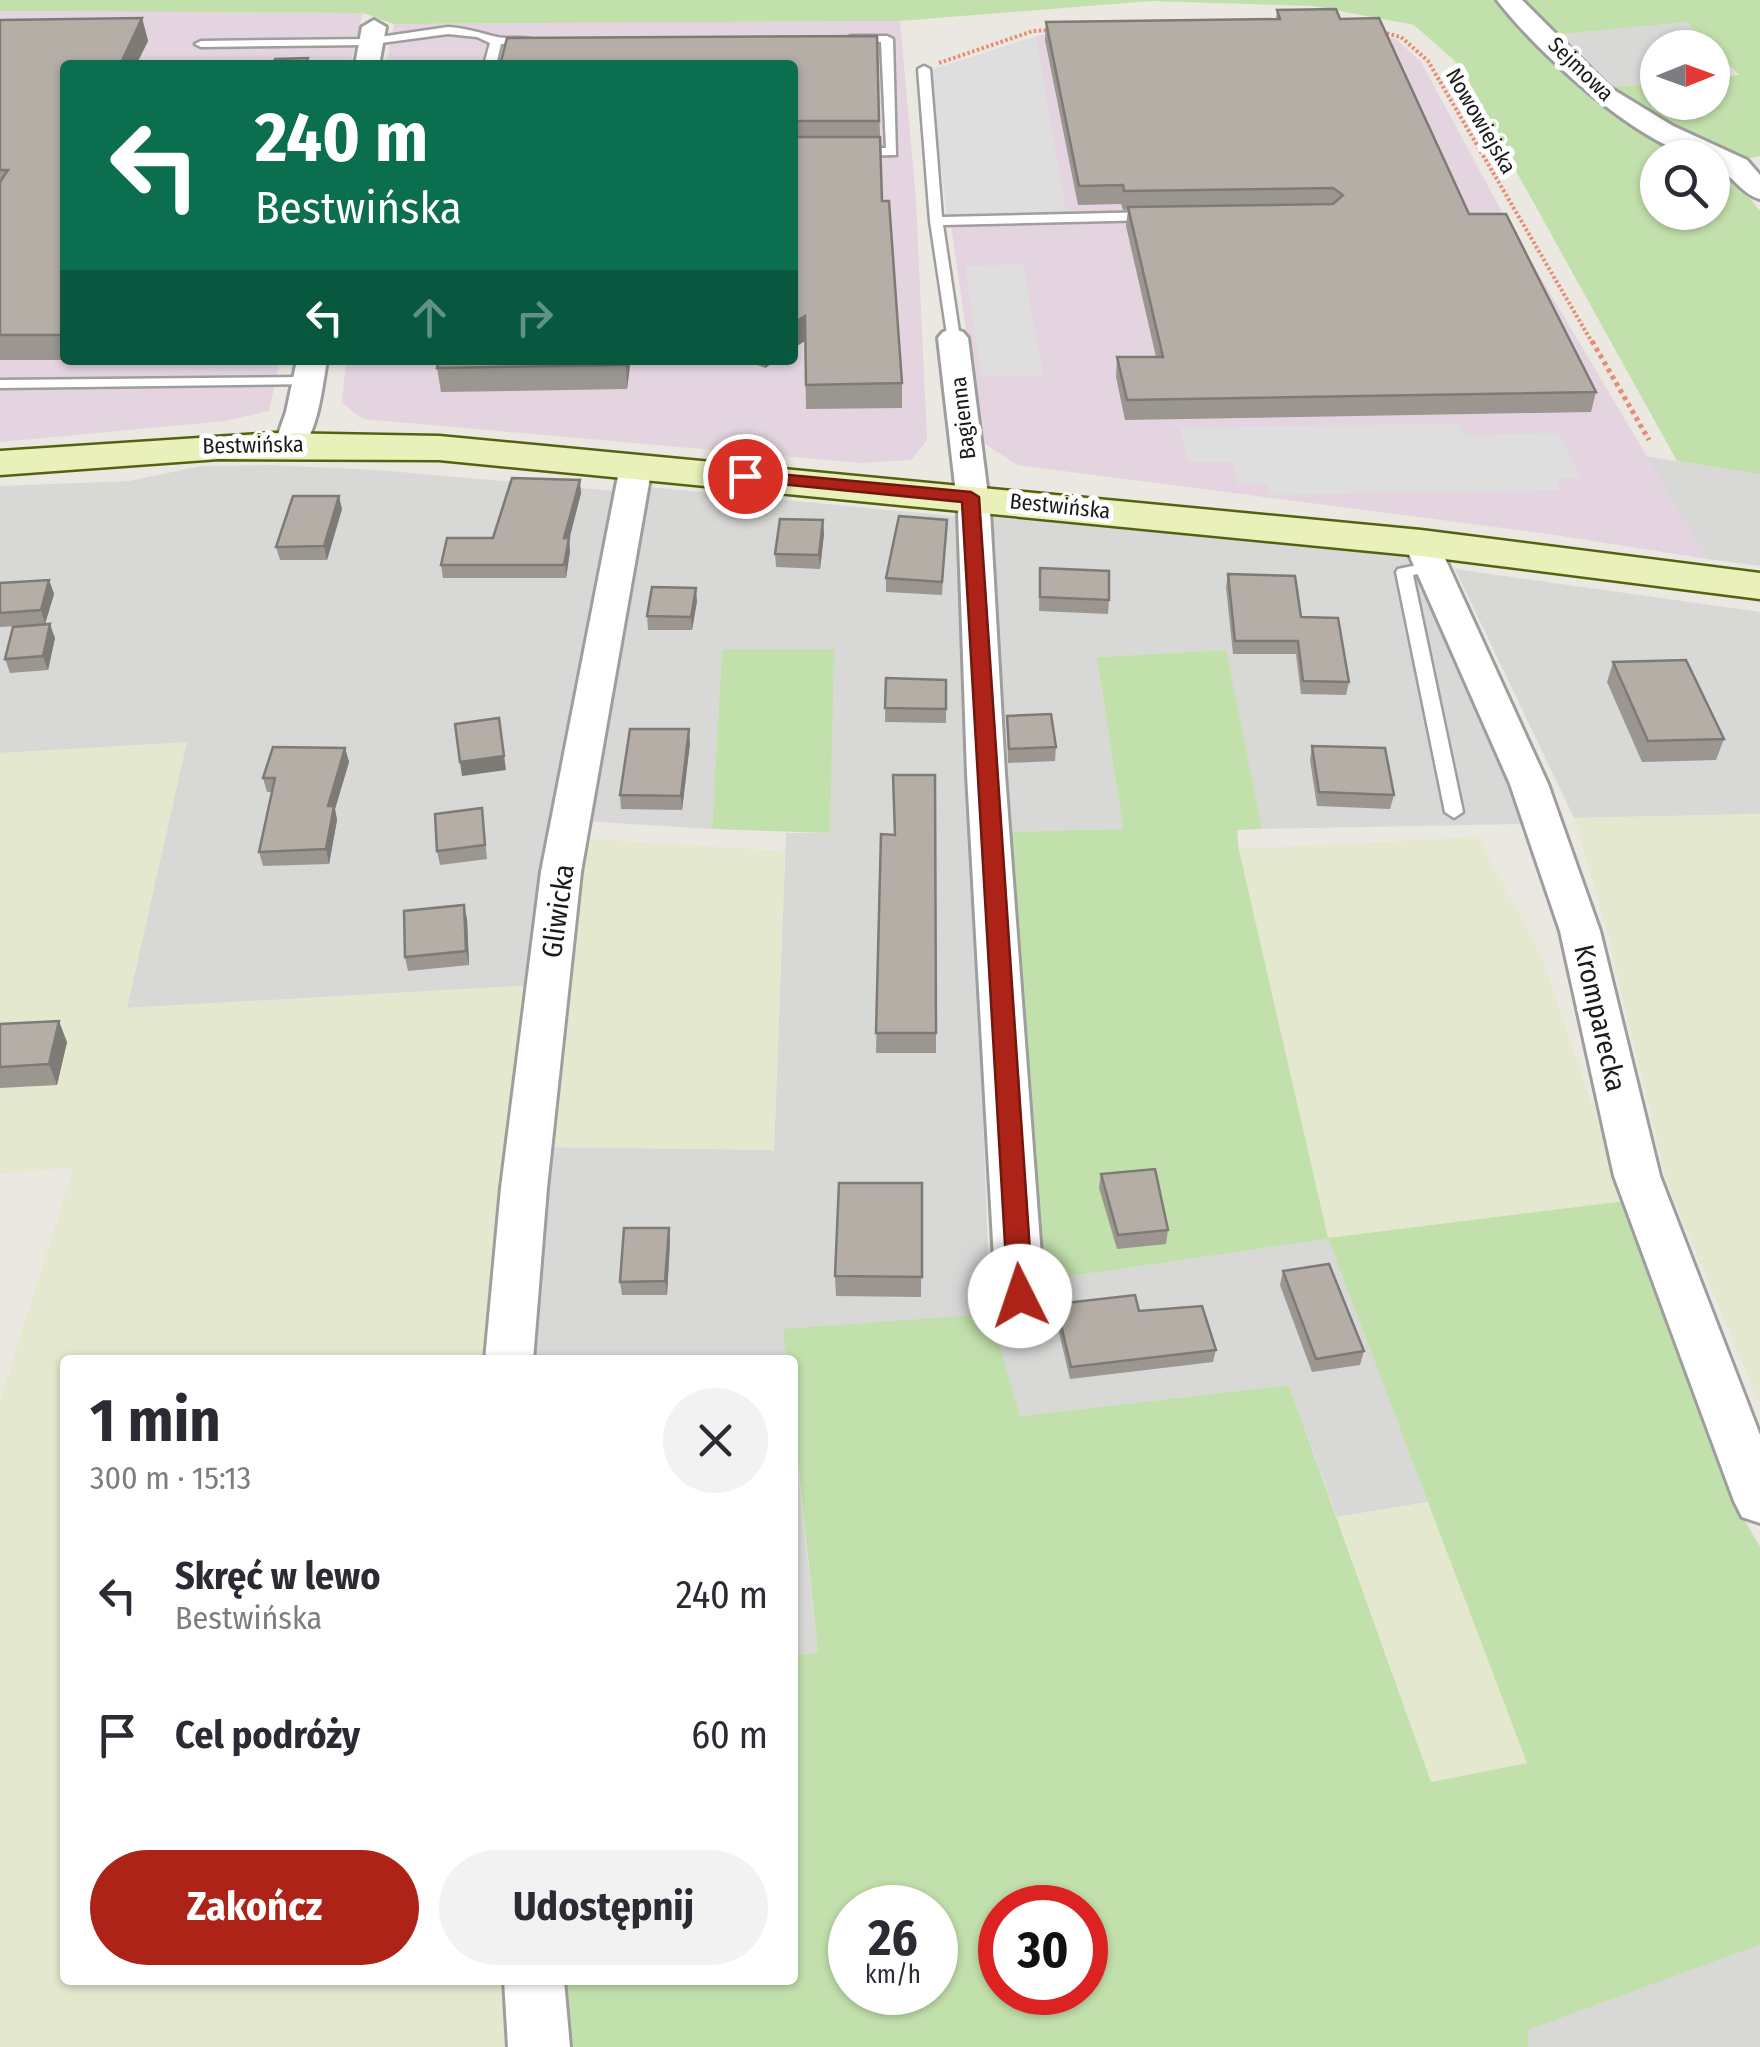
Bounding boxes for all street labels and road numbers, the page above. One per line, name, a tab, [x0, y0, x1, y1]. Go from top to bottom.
street label: Sejmowa	[1543, 31, 1619, 107]
street label: Nowowiejska	[1440, 63, 1522, 179]
street label: Bagienna	[945, 375, 981, 461]
street label: Bestwińska	[202, 431, 304, 459]
street label: Bestwińska	[1008, 487, 1112, 525]
street label: Gliwicka	[535, 862, 581, 960]
street label: Kromparecka	[1567, 941, 1633, 1095]

